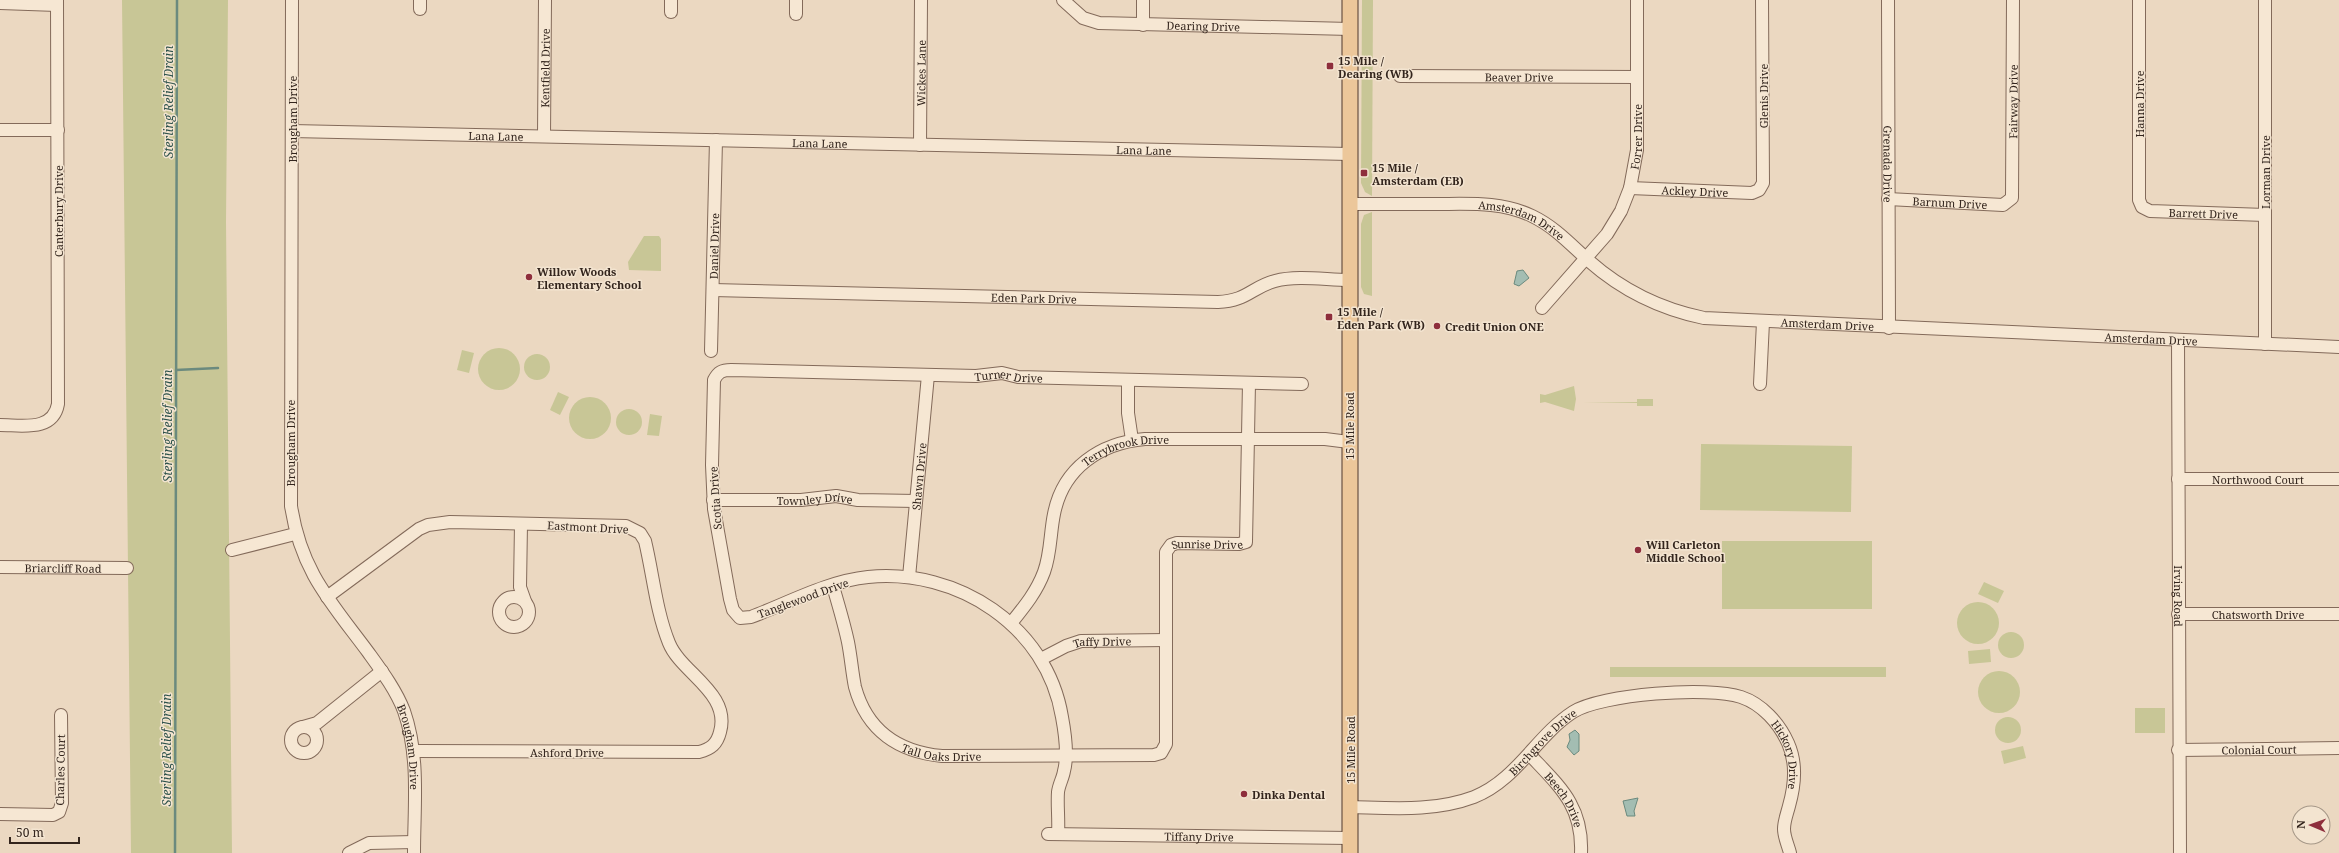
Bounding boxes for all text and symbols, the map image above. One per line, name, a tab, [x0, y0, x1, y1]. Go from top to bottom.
street label: Dearing Drive	[1166, 17, 1240, 34]
street label: Kentfield Drive	[537, 28, 552, 108]
street label: Wickes Lane	[913, 40, 928, 106]
water label: Sterling Relief Drain	[160, 46, 177, 158]
place label: 15 Mile / Dearing (WB)	[1338, 53, 1413, 81]
marker: 15 Mile / Dearing (WB)	[1325, 61, 1335, 71]
street label: Glenis Drive	[1756, 64, 1771, 128]
street label: Fairway Drive	[2005, 64, 2020, 139]
street label: Beaver Drive	[1485, 69, 1553, 84]
street label: Hanna Drive	[2132, 70, 2147, 138]
street label: Brougham Drive	[285, 75, 300, 163]
street label: Forrer Drive	[1626, 104, 1645, 171]
street label: Grenada Drive	[1881, 125, 1896, 203]
street label: Lana Lane	[468, 127, 524, 144]
street label: Lana Lane	[792, 134, 848, 151]
street label: Lorman Drive	[2258, 135, 2273, 209]
street label: Lana Lane	[1116, 141, 1172, 158]
place label: 15 Mile / Amsterdam (EB)	[1372, 160, 1464, 188]
street label: Canterbury Drive	[51, 165, 66, 257]
marker: 15 Mile / Amsterdam (EB)	[1359, 168, 1369, 178]
street label: Ackley Drive	[1661, 182, 1729, 200]
street label: Barnum Drive	[1912, 193, 1988, 212]
street label: Amsterdam Drive	[1478, 197, 1568, 243]
street label: Barrett Drive	[2169, 204, 2238, 222]
street label: Daniel Drive	[705, 213, 722, 279]
place label: Willow Woods Elementary School	[537, 264, 642, 292]
marker: Willow Woods Elementary School	[524, 272, 534, 282]
street label: Eden Park Drive	[991, 289, 1077, 306]
place label: 15 Mile / Eden Park (WB)	[1337, 304, 1425, 332]
marker: 15 Mile / Eden Park (WB)	[1324, 312, 1334, 322]
street label: Amsterdam Drive	[1780, 314, 1874, 333]
place label: Credit Union ONE	[1445, 319, 1544, 334]
marker: Credit Union ONE	[1432, 321, 1442, 331]
street label: Amsterdam Drive	[2104, 329, 2198, 348]
street label: Turner Drive	[974, 365, 1043, 385]
water label: Sterling Relief Drain	[159, 370, 176, 482]
street label: 15 Mile Road	[1342, 392, 1357, 460]
street label: Brougham Drive	[283, 399, 298, 487]
street label: Terrybrook Drive	[1078, 431, 1169, 469]
street label: Shawn Drive	[908, 442, 929, 511]
street label: Scotia Drive	[705, 466, 725, 530]
street label: Northwood Court	[2212, 472, 2304, 487]
street label: Townley Drive	[777, 488, 854, 508]
street label: Eastmont Drive	[547, 517, 629, 537]
street label: Sunrise Drive	[1169, 536, 1245, 552]
place label: Will Carleton Middle School	[1646, 537, 1725, 565]
marker: Will Carleton Middle School	[1633, 545, 1643, 555]
street label: Briarcliff Road	[24, 560, 102, 575]
street label: Irving Road	[2171, 565, 2187, 627]
street label: Tanglewood Drive	[755, 575, 851, 621]
street label: Chatsworth Drive	[2212, 607, 2304, 622]
street label: Taffy Drive	[1071, 633, 1131, 651]
water label: Sterling Relief Drain	[158, 694, 175, 806]
street label: Brougham Drive	[394, 702, 423, 790]
street label: Birchgrove Drive	[1505, 704, 1579, 778]
street label: 15 Mile Road	[1343, 716, 1358, 784]
street label: Hickory Drive	[1768, 716, 1802, 791]
street label: Charles Court	[52, 734, 68, 806]
street label: Tall Oaks Drive	[900, 739, 982, 764]
street label: Colonial Court	[2221, 741, 2297, 757]
street label: Ashford Drive	[530, 745, 604, 760]
street label: Beech Drive	[1542, 768, 1587, 829]
place label: Dinka Dental	[1252, 787, 1325, 802]
marker: Dinka Dental	[1239, 789, 1249, 799]
north arrow	[2291, 805, 2331, 845]
scale bar	[10, 819, 79, 845]
text: N	[2293, 820, 2308, 829]
text: 50 m	[16, 824, 44, 841]
street label: Tiffany Drive	[1164, 828, 1234, 844]

